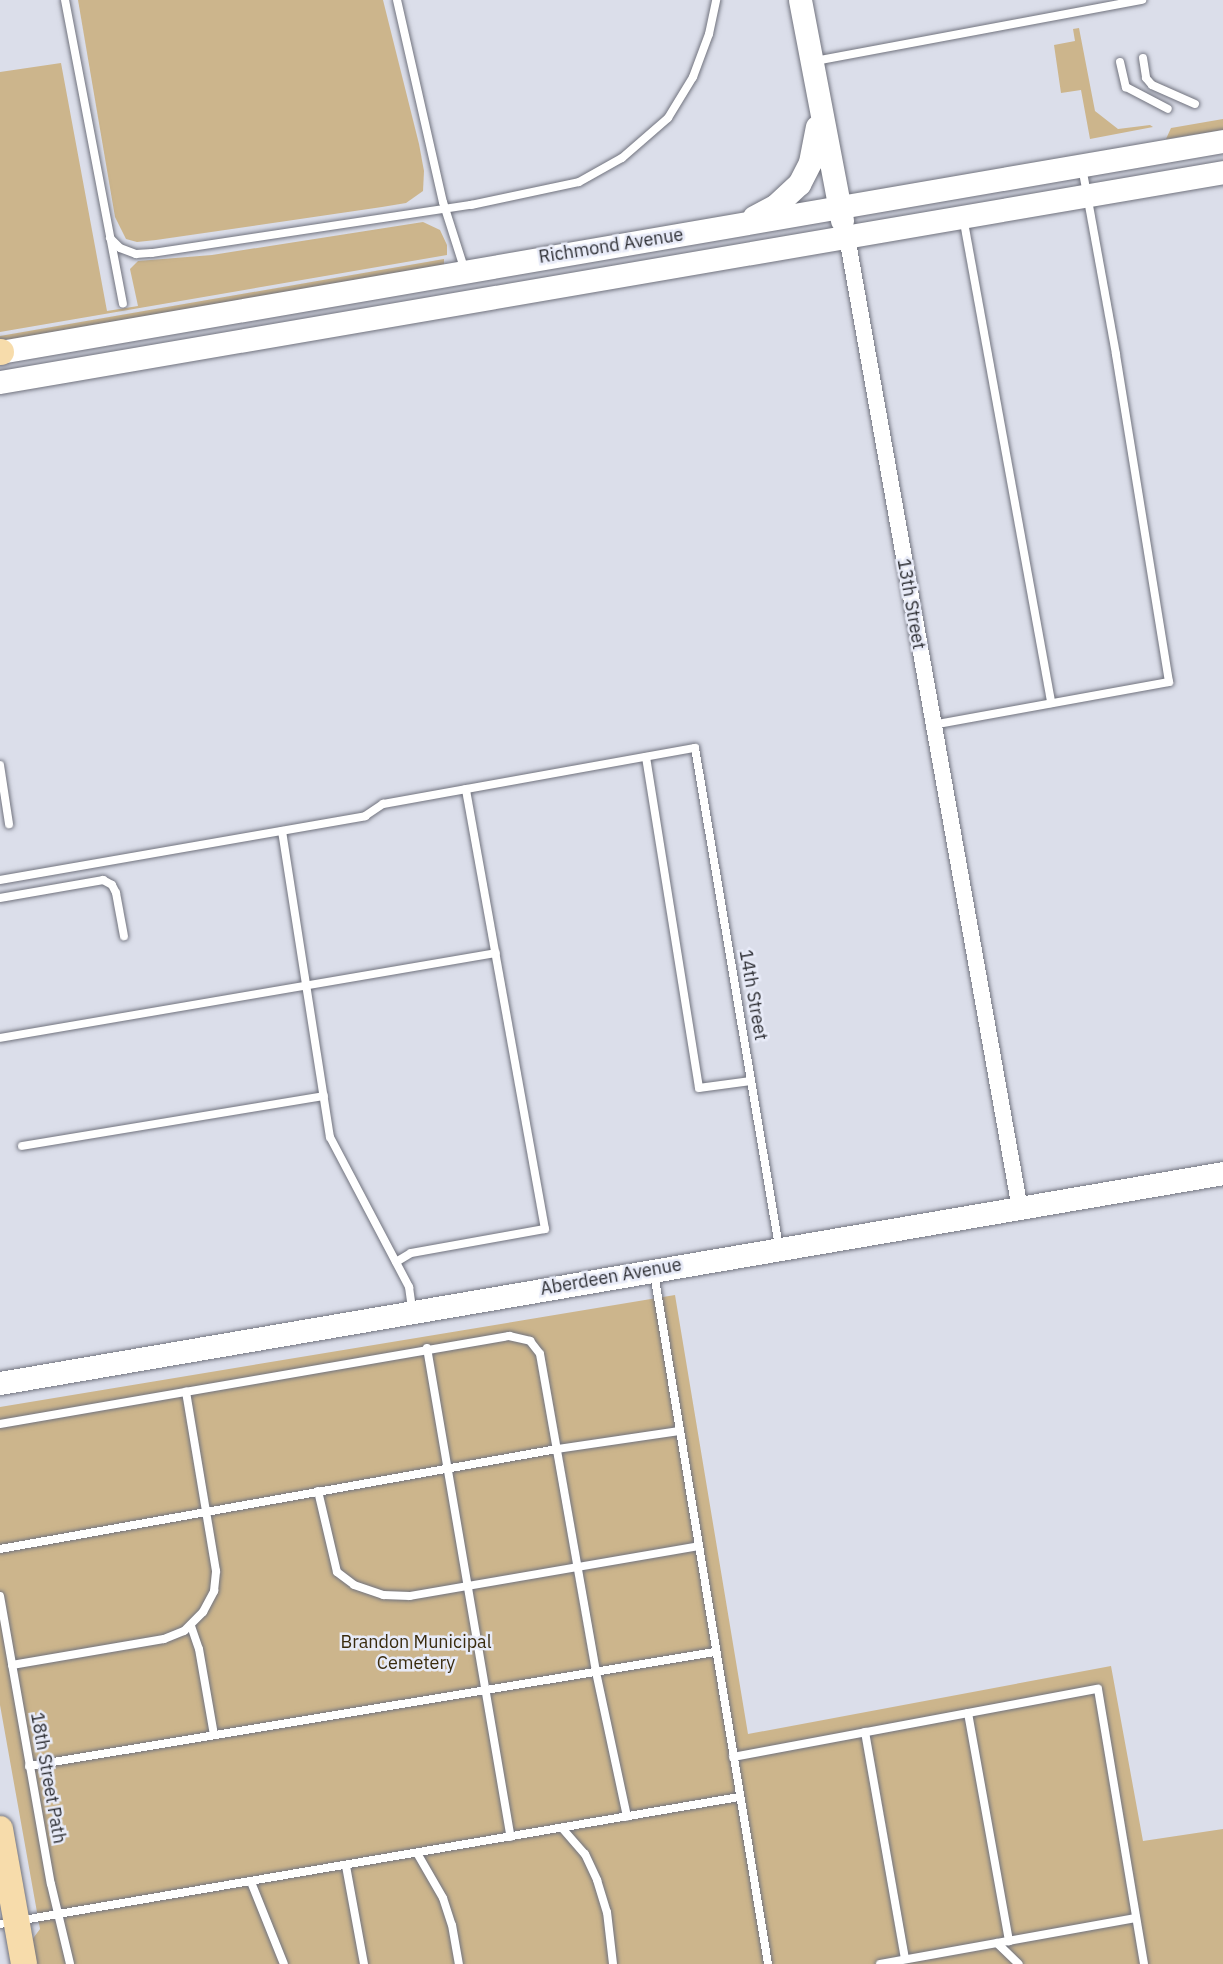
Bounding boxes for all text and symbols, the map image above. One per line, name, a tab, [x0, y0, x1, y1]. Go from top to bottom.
street label: Richmond Avenue	[537, 224, 685, 268]
street label: 13th Street	[892, 557, 930, 651]
street label: 14th Street	[734, 948, 772, 1042]
street label: Aberdeen Avenue	[539, 1254, 683, 1300]
park label: Brandon Municipal Cemetery	[340, 1632, 492, 1674]
street label: 18th Street Path	[26, 1711, 70, 1845]

